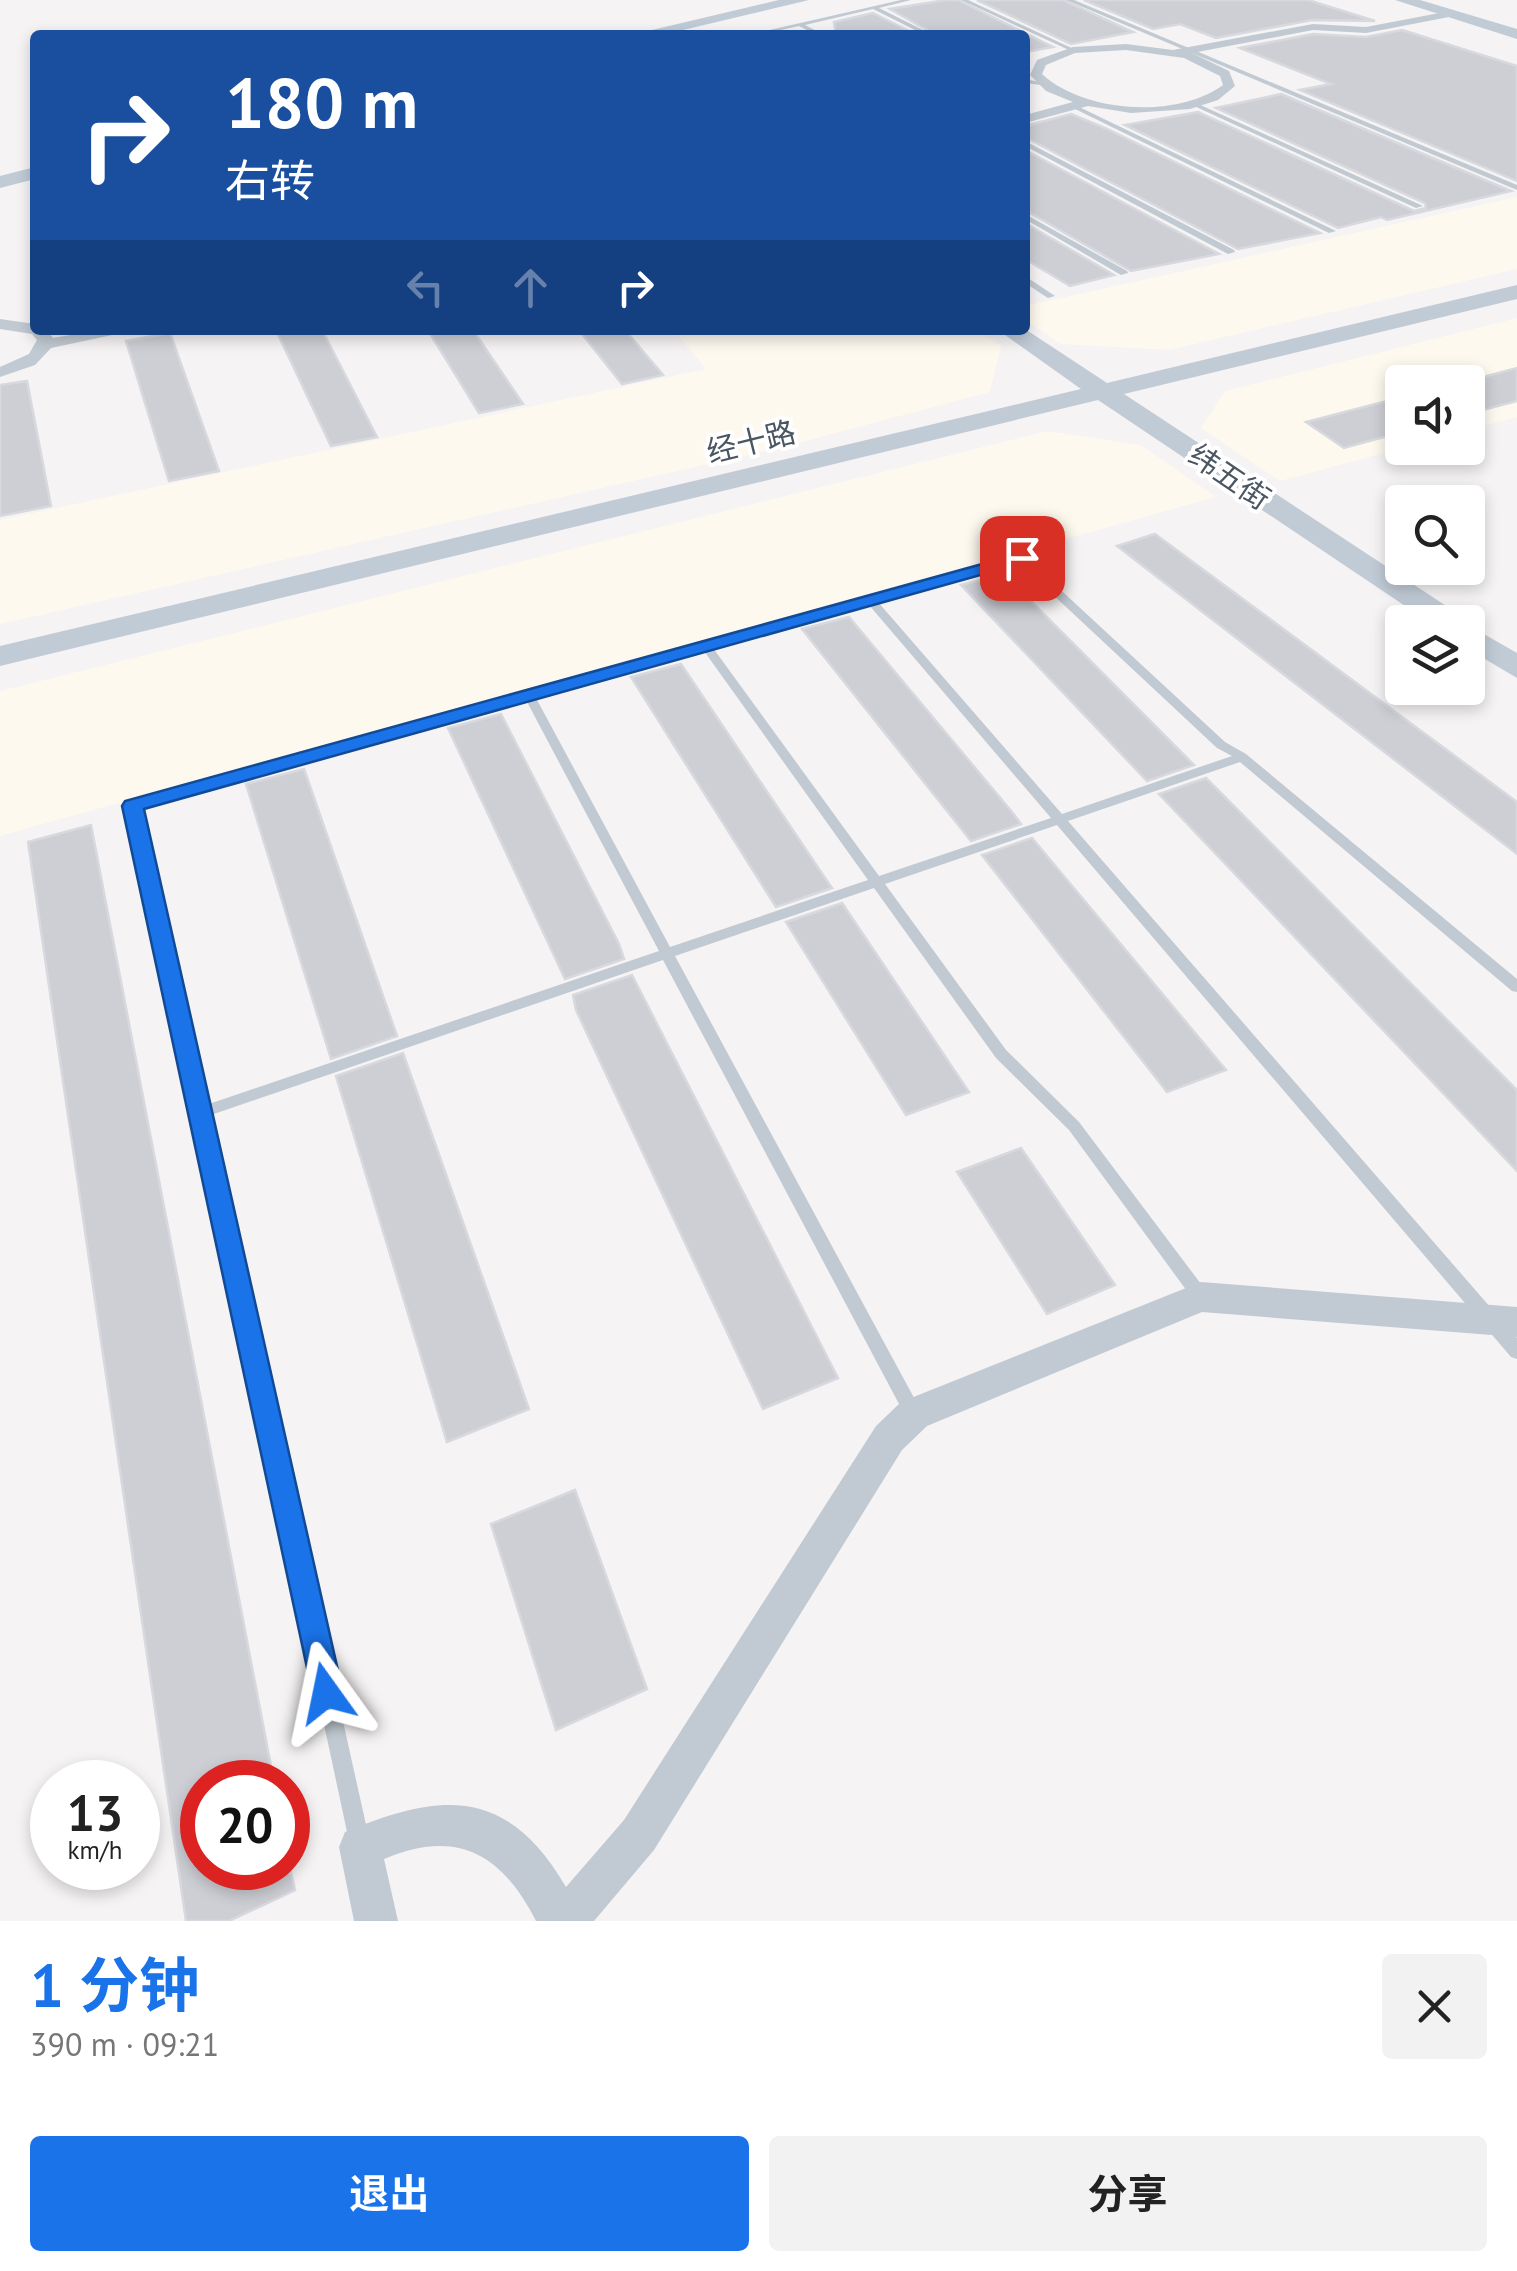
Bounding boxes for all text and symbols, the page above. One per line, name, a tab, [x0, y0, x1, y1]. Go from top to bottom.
text: 180 m	[225, 57, 418, 147]
icon: right	[60, 70, 190, 200]
text: 右转	[225, 151, 315, 209]
icon: left	[398, 260, 453, 315]
icon: ahead	[503, 260, 558, 315]
icon: right	[608, 260, 663, 315]
map controls	[1385, 365, 1485, 705]
button: sound	[1385, 365, 1485, 465]
street label: 经十路	[703, 411, 799, 471]
street label: 纬五街	[1182, 435, 1278, 517]
button: search	[1385, 485, 1485, 585]
pin	[980, 516, 1065, 601]
icon: arrive	[995, 531, 1050, 586]
button: layers	[1385, 605, 1485, 705]
position arrow	[274, 1641, 378, 1745]
speed limit sign: 20	[180, 1760, 310, 1890]
text: 13	[67, 1780, 123, 1845]
text: km/h	[68, 1834, 122, 1866]
text: 1 分钟	[30, 1946, 199, 2024]
button: close	[1382, 1954, 1487, 2059]
text: 390 m · 09:21	[30, 2023, 219, 2065]
button: 退出	[30, 2136, 749, 2251]
button: 分享	[769, 2136, 1487, 2251]

